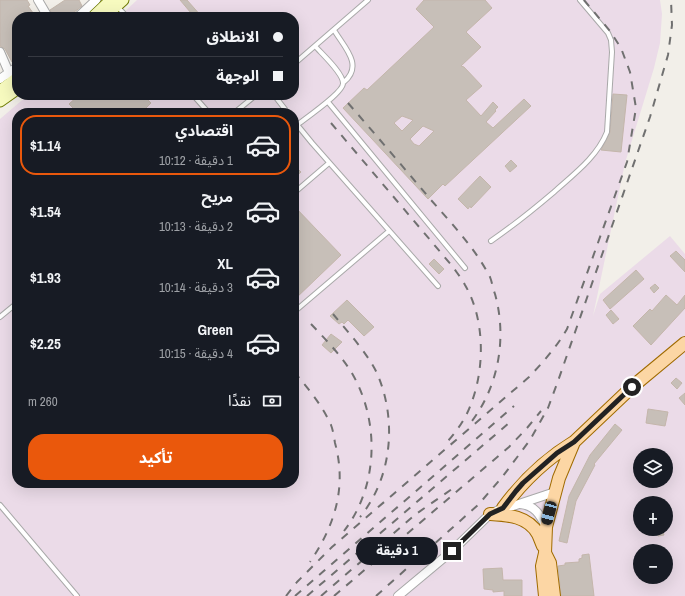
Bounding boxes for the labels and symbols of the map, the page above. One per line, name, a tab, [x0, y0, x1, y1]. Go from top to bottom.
route start	[623, 378, 641, 396]
car	[540, 500, 558, 526]
callout: 1 دقيقة	[356, 537, 438, 565]
route end	[443, 542, 461, 560]

